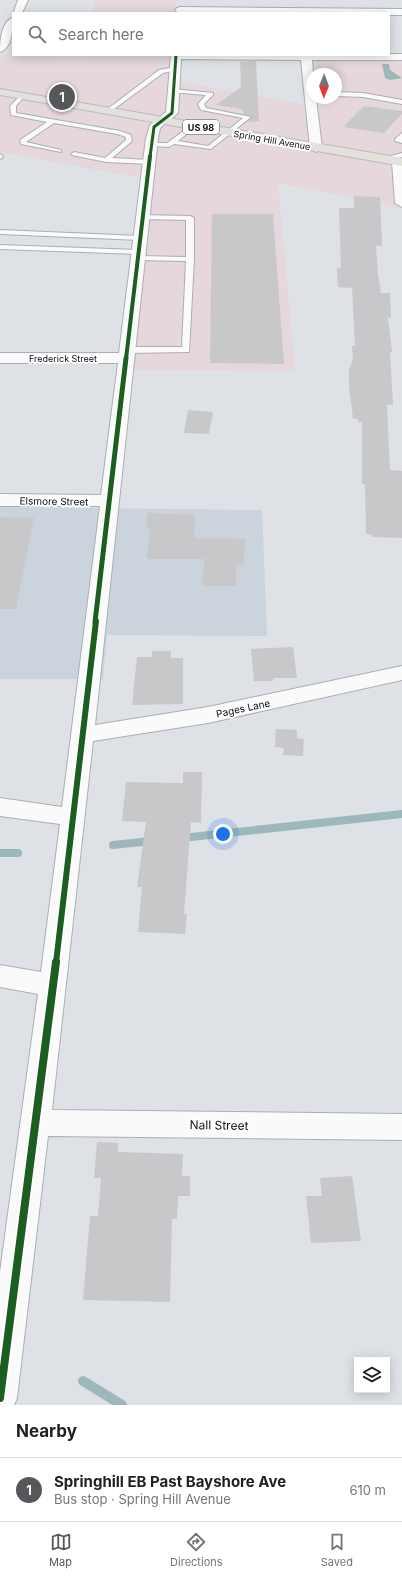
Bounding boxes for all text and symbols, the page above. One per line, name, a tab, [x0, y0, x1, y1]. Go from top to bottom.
search box	[12, 12, 390, 56]
icon: search	[26, 23, 48, 45]
text: Search here	[58, 25, 144, 44]
north arrow	[306, 68, 342, 104]
pin: 1	[49, 82, 75, 112]
road number: US 98	[183, 120, 219, 134]
street label: Spring Hill Avenue	[233, 128, 311, 152]
street label: Frederick Street	[29, 353, 97, 364]
street label: Elsmore Street	[19, 494, 89, 508]
street label: Pages Lane	[215, 696, 271, 720]
your location	[213, 824, 233, 844]
street label: Nall Street	[189, 1117, 249, 1133]
map controls	[354, 1357, 390, 1393]
button: layers	[354, 1357, 390, 1393]
text: Nearby	[16, 1421, 77, 1441]
text: Springhill EB Past Bayshore Ave	[54, 1472, 286, 1491]
text: 1	[26, 1482, 32, 1498]
text: 610 m	[349, 1482, 386, 1498]
text: Bus stop · Spring Hill Avenue	[54, 1491, 231, 1507]
tab: Map	[49, 1531, 72, 1569]
tab: Directions	[170, 1531, 223, 1569]
tab: Saved	[321, 1531, 353, 1569]

